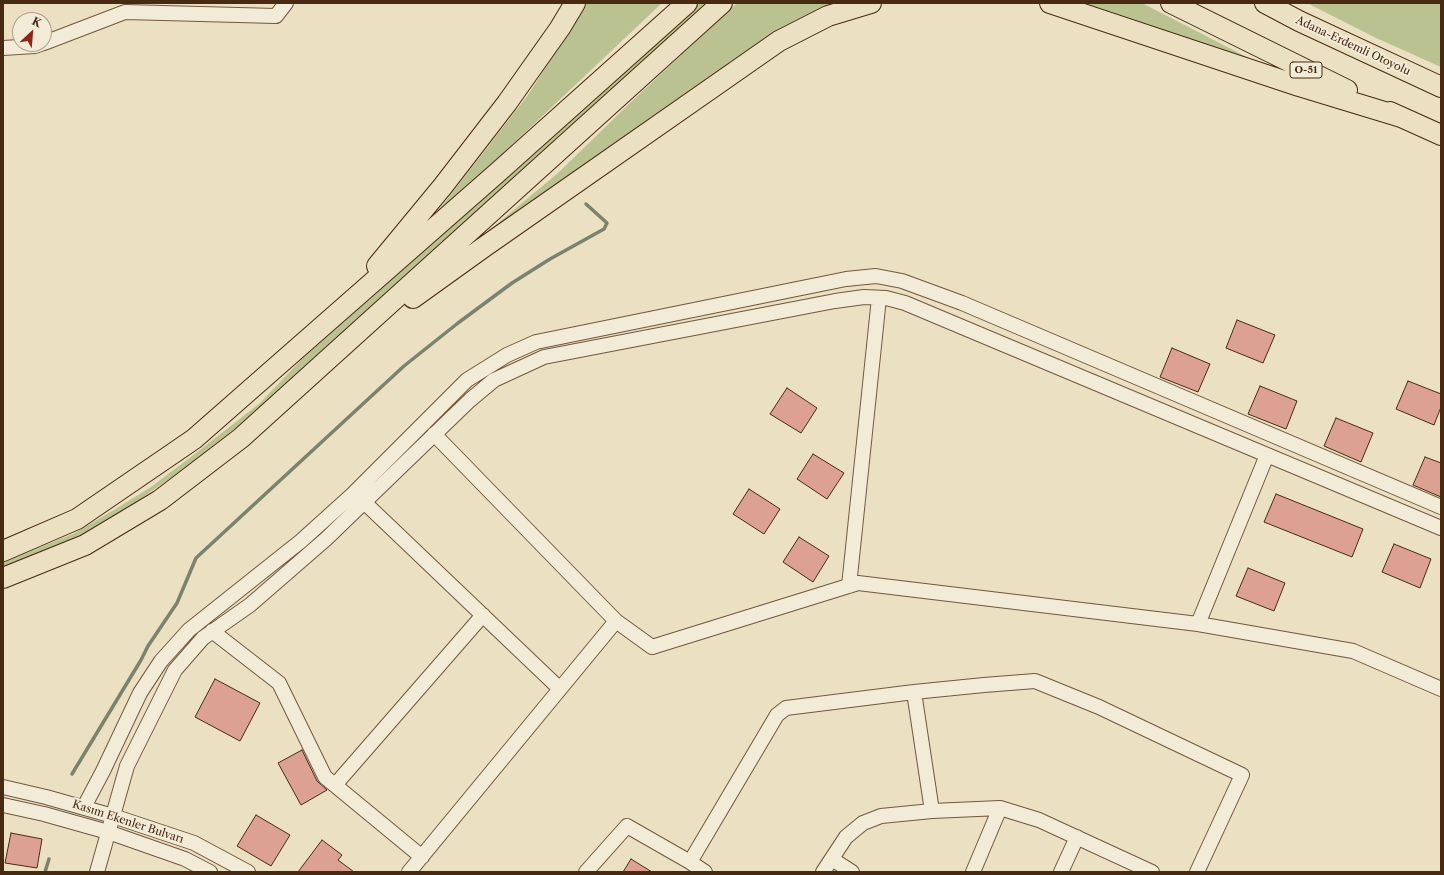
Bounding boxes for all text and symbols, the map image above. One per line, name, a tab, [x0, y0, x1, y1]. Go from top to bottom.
north arrow	[12, 12, 52, 52]
text: K	[30, 14, 44, 30]
street label: Adana-Erdemli Otoyolu	[1294, 14, 1412, 78]
road number: O-51	[1290, 62, 1322, 78]
street label: Kasım Ekenler Bulvarı	[71, 798, 185, 846]

